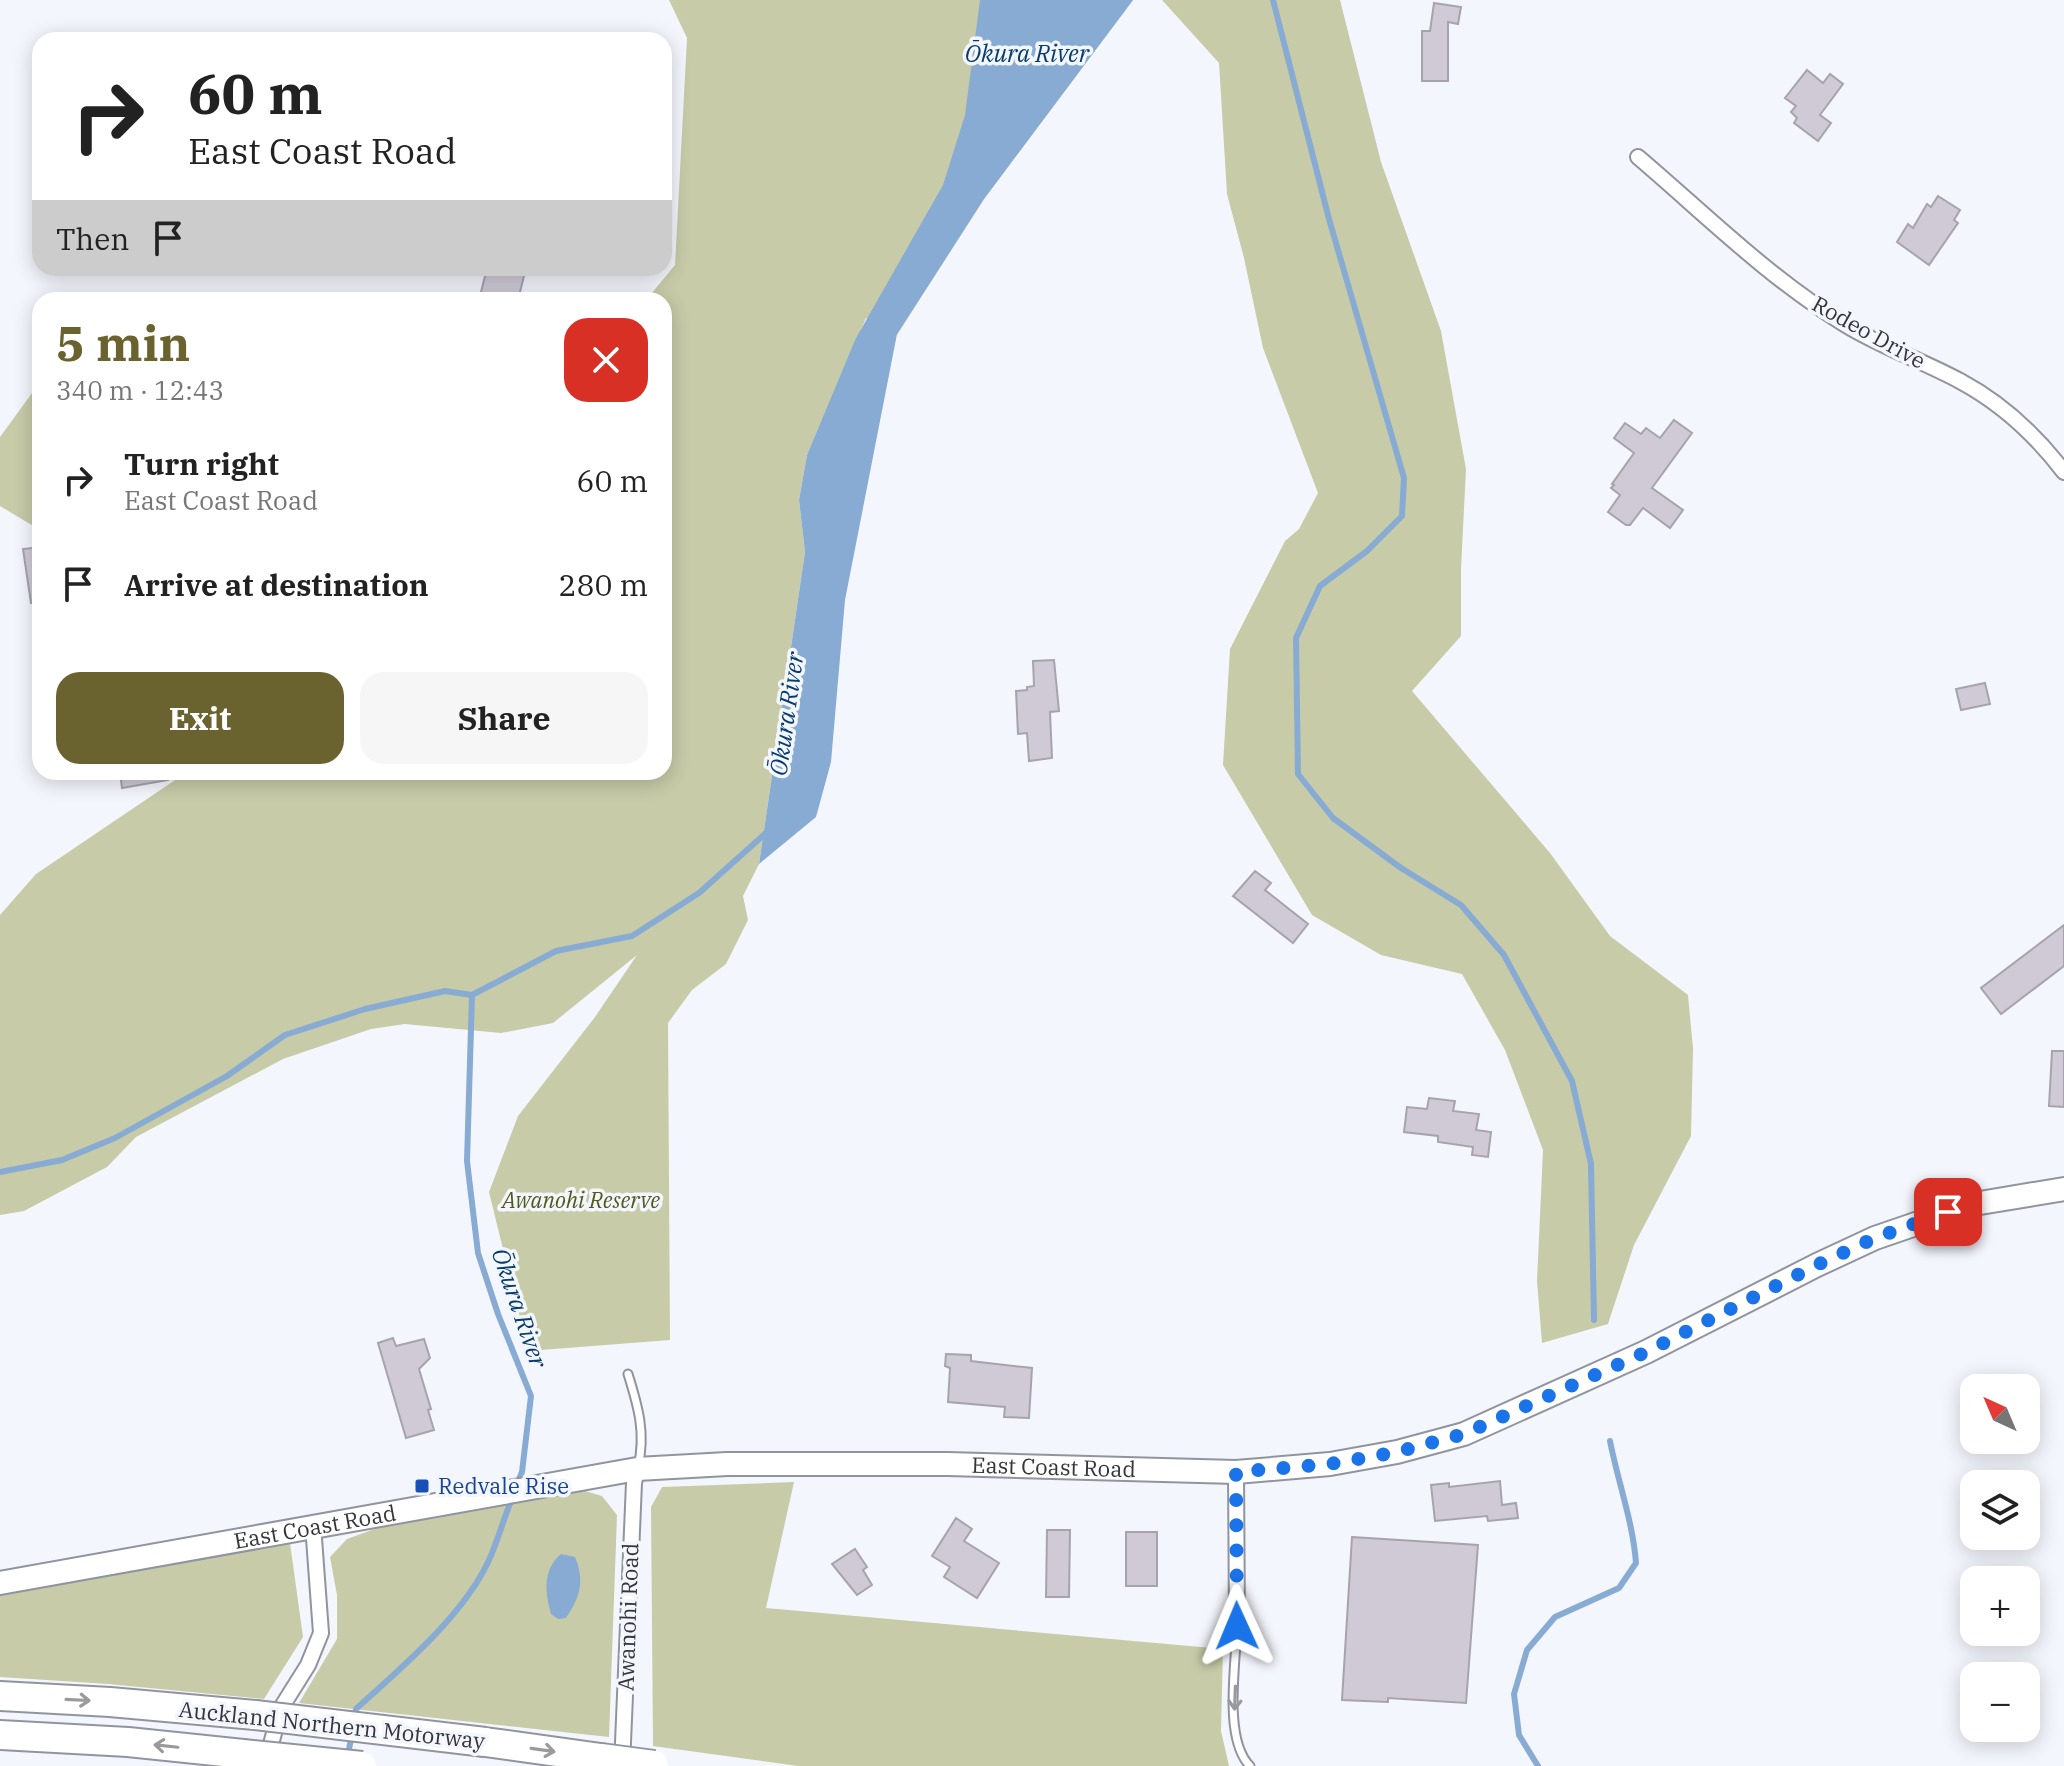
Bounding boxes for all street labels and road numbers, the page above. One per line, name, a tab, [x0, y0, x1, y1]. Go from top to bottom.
street label: Rodeo Drive	[1807, 289, 1931, 375]
street label: East Coast Road	[971, 1450, 1136, 1483]
street label: East Coast Road	[231, 1497, 398, 1555]
street label: Awanohi Road	[610, 1542, 645, 1692]
street label: Auckland Northern Motorway	[177, 1694, 487, 1755]

